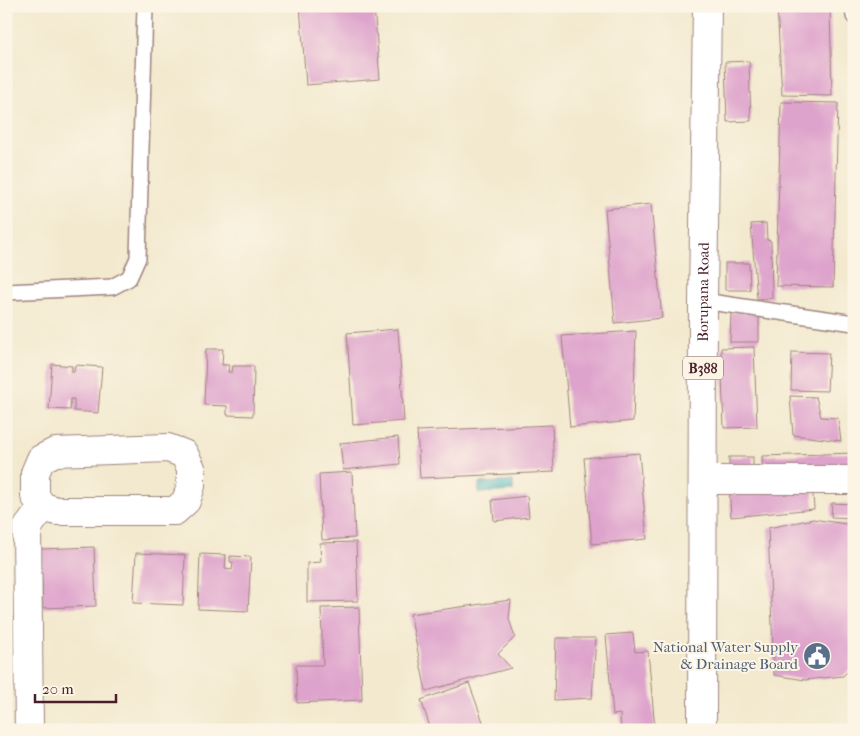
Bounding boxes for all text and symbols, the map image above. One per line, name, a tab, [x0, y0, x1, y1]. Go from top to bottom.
street label: Borupana Road	[694, 241, 713, 342]
road number: B388	[683, 356, 723, 379]
place label: National Water Supply & Drainage Board	[653, 638, 799, 673]
public building icon: National Water Supply & Drainage Board	[802, 641, 832, 671]
scale bar	[35, 671, 116, 703]
text: 20 m	[42, 680, 74, 698]

